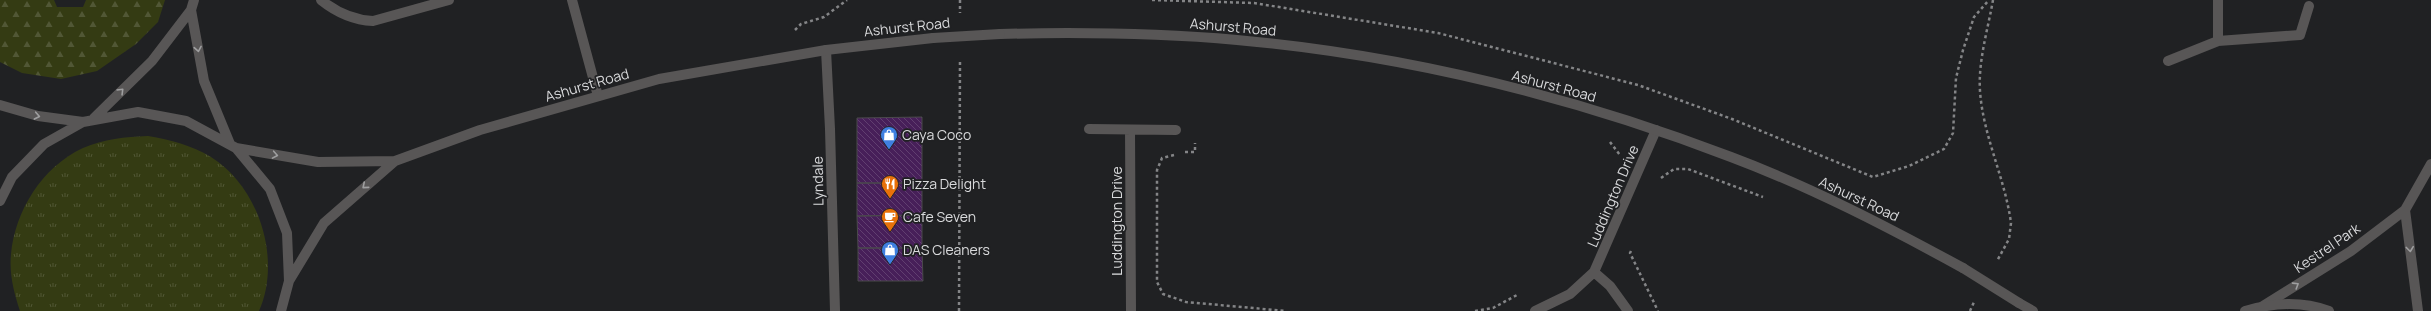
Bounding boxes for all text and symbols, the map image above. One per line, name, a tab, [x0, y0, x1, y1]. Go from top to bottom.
street label: Ashurst Road	[863, 13, 951, 40]
street label: Ashurst Road	[1189, 13, 1277, 40]
one-way arrow	[193, 45, 202, 52]
street label: Ashurst Road	[543, 63, 631, 106]
street label: Ashurst Road	[1510, 65, 1598, 106]
one-way arrow	[116, 88, 124, 96]
one-way arrow	[34, 111, 40, 119]
shop icon: Caya Coco	[879, 125, 899, 150]
place label: Caya Coco	[902, 125, 971, 144]
street label: Luddington Drive	[1582, 142, 1643, 250]
one-way arrow	[272, 150, 278, 158]
street label: Lyndale	[808, 156, 827, 206]
street label: Luddington Drive	[1107, 166, 1126, 276]
street label: Ashurst Road	[1816, 172, 1902, 225]
restaurant icon: Pizza Delight	[880, 174, 900, 199]
place label: Pizza Delight	[903, 174, 986, 193]
one-way arrow	[362, 181, 369, 188]
cafe icon: Cafe Seven	[880, 207, 900, 232]
place label: Cafe Seven	[903, 207, 976, 226]
street label: Kestrel Park	[2290, 218, 2364, 277]
shop icon: DAS Cleaners	[880, 240, 900, 265]
place label: DAS Cleaners	[903, 240, 990, 259]
one-way arrow	[2405, 246, 2414, 252]
one-way arrow	[2292, 282, 2299, 290]

